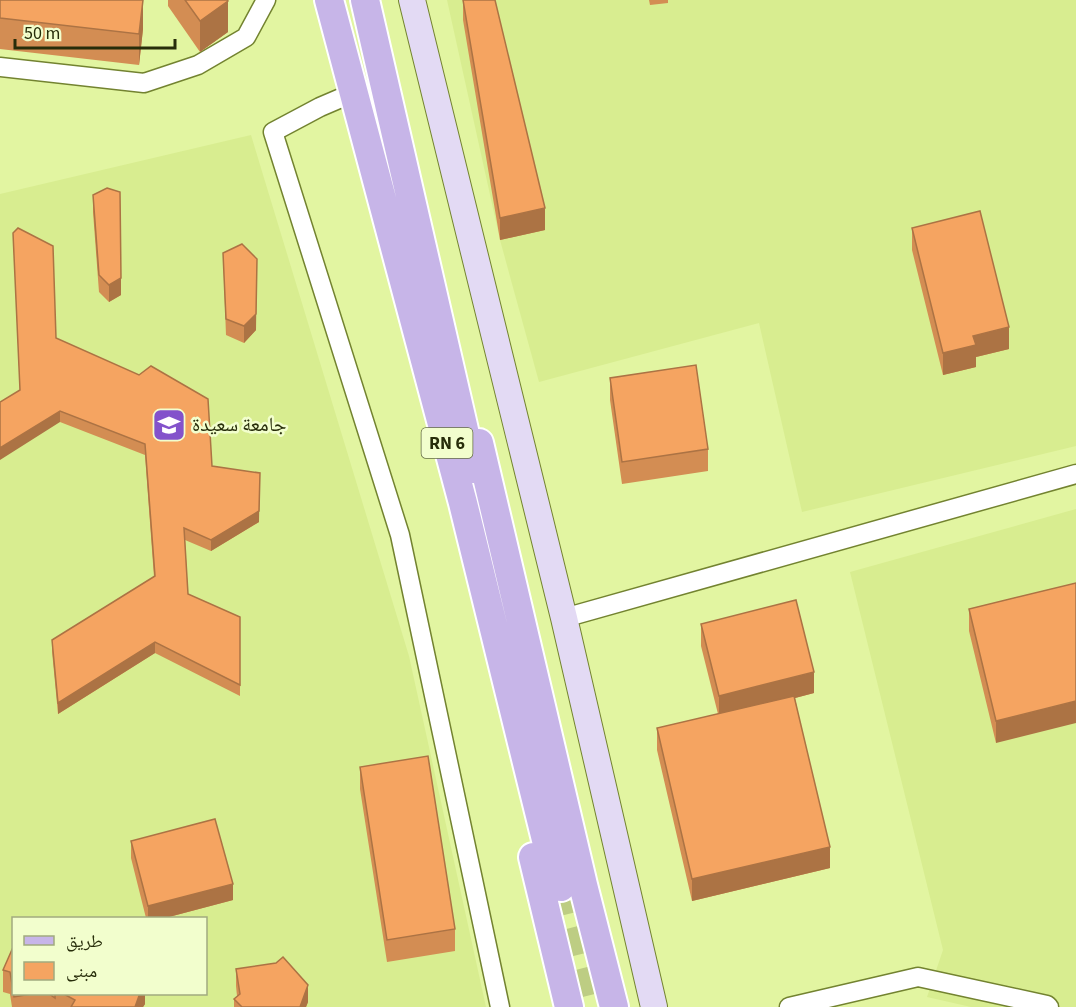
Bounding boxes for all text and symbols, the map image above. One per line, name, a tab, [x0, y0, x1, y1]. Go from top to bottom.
scale bar	[15, 12, 176, 50]
text: 50 m	[24, 21, 60, 46]
school or university icon: جامعة سعيدة	[151, 407, 187, 443]
place label: جامعة سعيدة	[192, 411, 287, 439]
road number: RN 6	[422, 428, 472, 458]
legend	[12, 917, 207, 995]
text: طريق	[66, 929, 103, 954]
text: مبنى	[66, 959, 97, 984]

